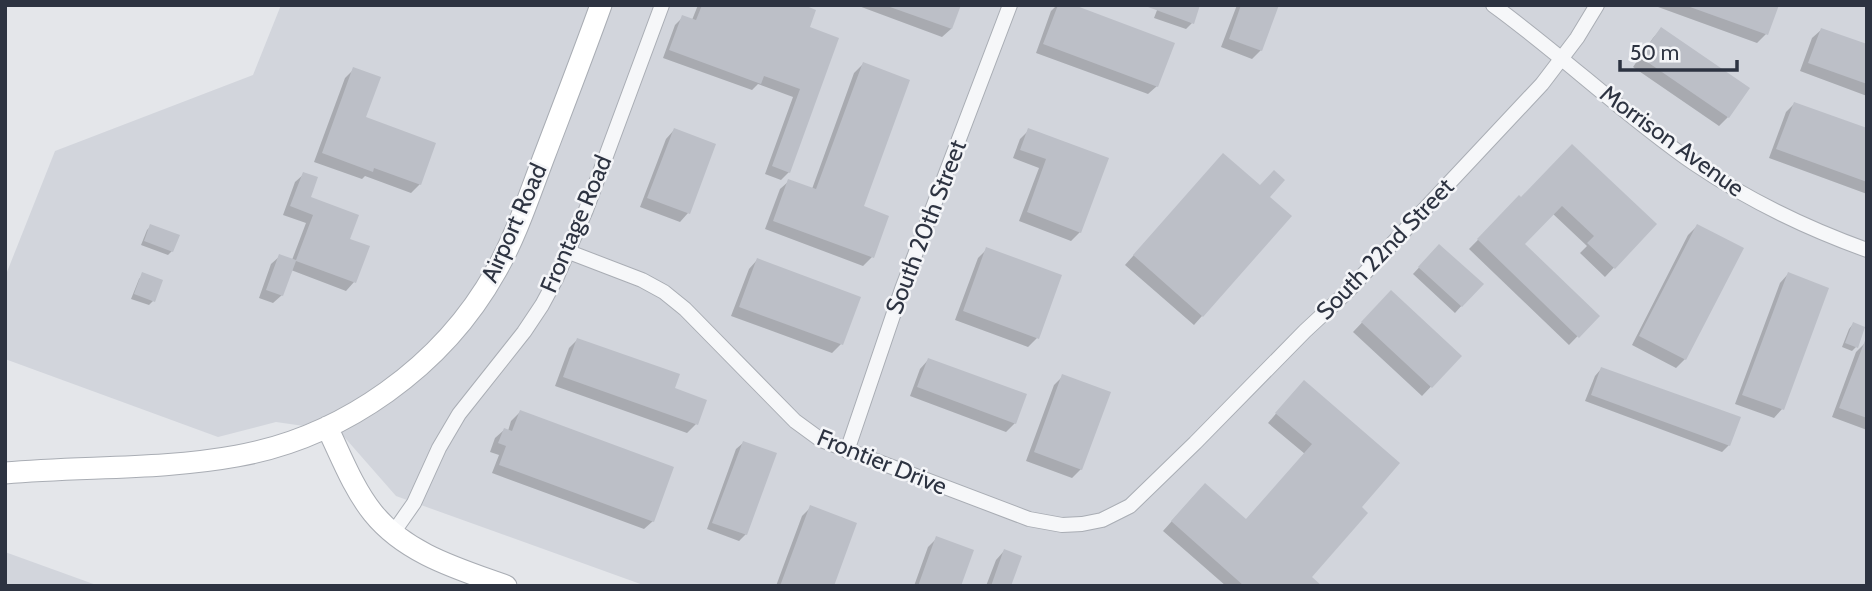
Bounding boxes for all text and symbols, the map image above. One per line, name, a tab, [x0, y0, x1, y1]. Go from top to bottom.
scale bar	[1620, 28, 1737, 72]
text: 50 m	[1630, 40, 1679, 65]
street label: Morrison Avenue	[1595, 79, 1750, 202]
street label: South 20th Street	[879, 136, 972, 318]
street label: Frontage Road	[534, 151, 618, 297]
street label: Airport Road	[474, 159, 553, 287]
street label: South 22nd Street	[1310, 172, 1459, 325]
street label: Frontier Drive	[813, 422, 951, 501]

